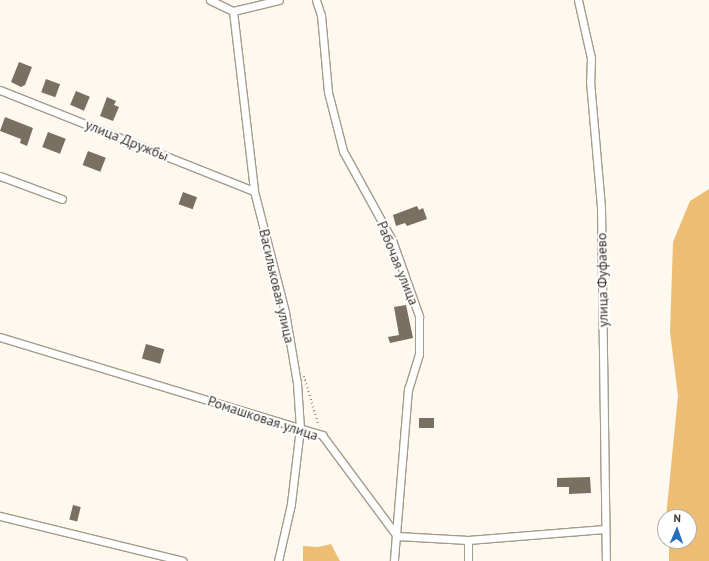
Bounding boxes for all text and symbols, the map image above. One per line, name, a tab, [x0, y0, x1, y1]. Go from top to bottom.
street label: улица Дружбы	[83, 116, 171, 164]
street label: Рабочая улица	[374, 219, 422, 307]
street label: Васильковая улица	[256, 227, 298, 345]
street label: улица Фуфаево	[593, 233, 611, 327]
street label: Ромашковая улица	[206, 392, 320, 444]
north arrow	[657, 509, 697, 549]
text: N	[674, 511, 681, 525]

